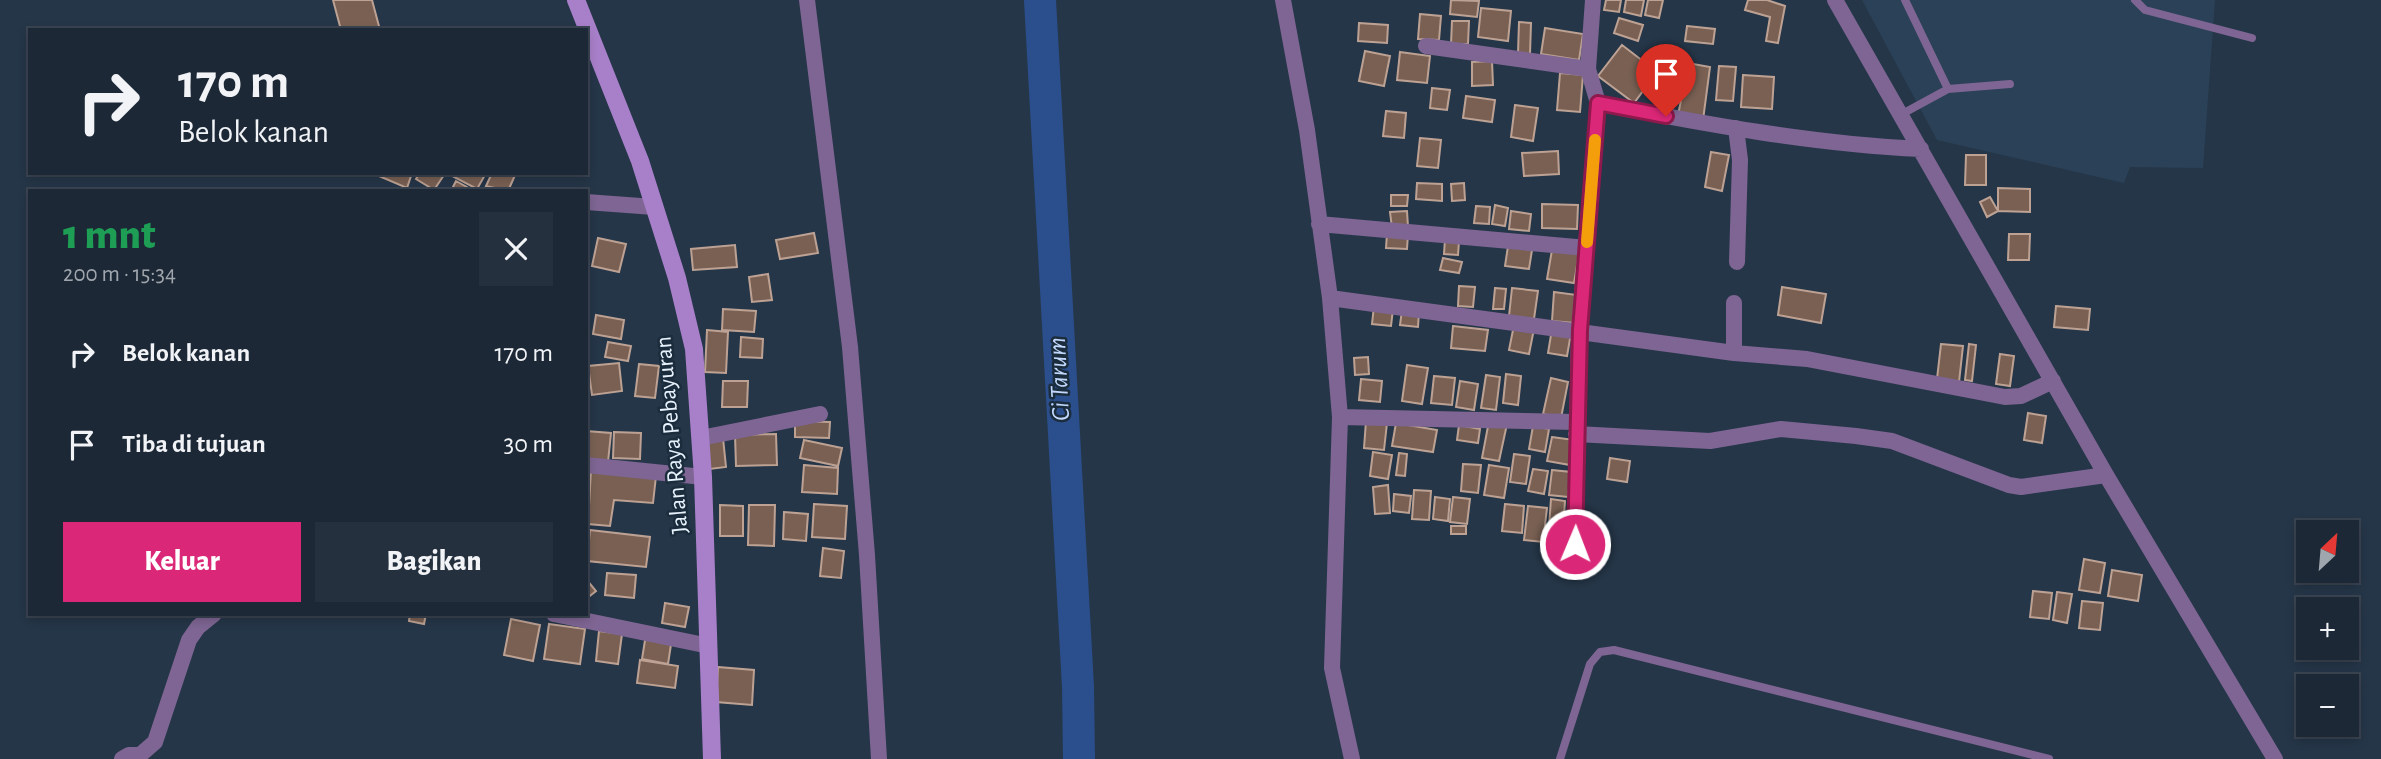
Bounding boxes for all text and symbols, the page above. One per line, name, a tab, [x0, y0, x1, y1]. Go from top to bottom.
pin	[1636, 44, 1696, 116]
icon: arrive	[1647, 55, 1685, 93]
icon: right	[63, 56, 154, 147]
text: 170 m	[178, 58, 289, 107]
text: Belok kanan	[178, 116, 329, 148]
button: close	[479, 212, 553, 286]
text: 1 mnt	[63, 214, 156, 256]
text: 200 m · 15:34	[63, 263, 176, 286]
icon: right	[63, 335, 101, 373]
street label: Jalan Raya Pebayuran	[651, 335, 693, 535]
water label: Ci Tarum	[1044, 337, 1074, 421]
text: Belok kanan	[122, 340, 250, 366]
text: 170 m	[494, 340, 553, 366]
icon: arrive	[63, 426, 101, 464]
text: Tiba di tujuan	[122, 431, 266, 457]
text: 30 m	[503, 431, 553, 457]
position arrow	[1538, 507, 1612, 581]
north arrow	[2296, 520, 2359, 583]
map controls	[2296, 520, 2359, 737]
button: Keluar	[63, 522, 301, 602]
button: Bagikan	[315, 522, 553, 602]
button: +	[2296, 597, 2359, 660]
button: −	[2296, 674, 2359, 737]

